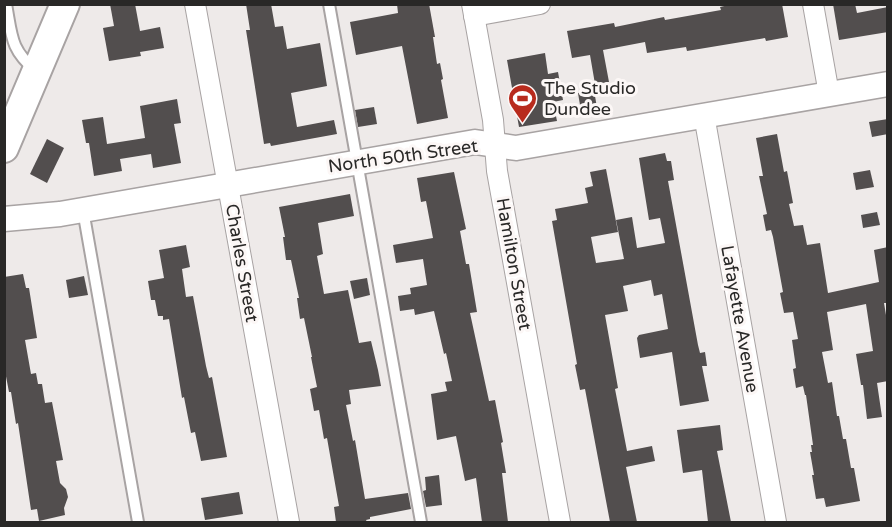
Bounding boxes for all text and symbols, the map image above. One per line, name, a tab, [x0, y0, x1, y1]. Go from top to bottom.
place label: The Studio Dundee	[544, 77, 636, 120]
sports icon: The Studio Dundee	[507, 82, 539, 124]
street label: North 50th Street	[327, 135, 479, 177]
street label: Hamilton Street	[492, 196, 536, 332]
street label: Charles Street	[221, 202, 263, 324]
street label: Lafayette Avenue	[716, 244, 764, 394]

